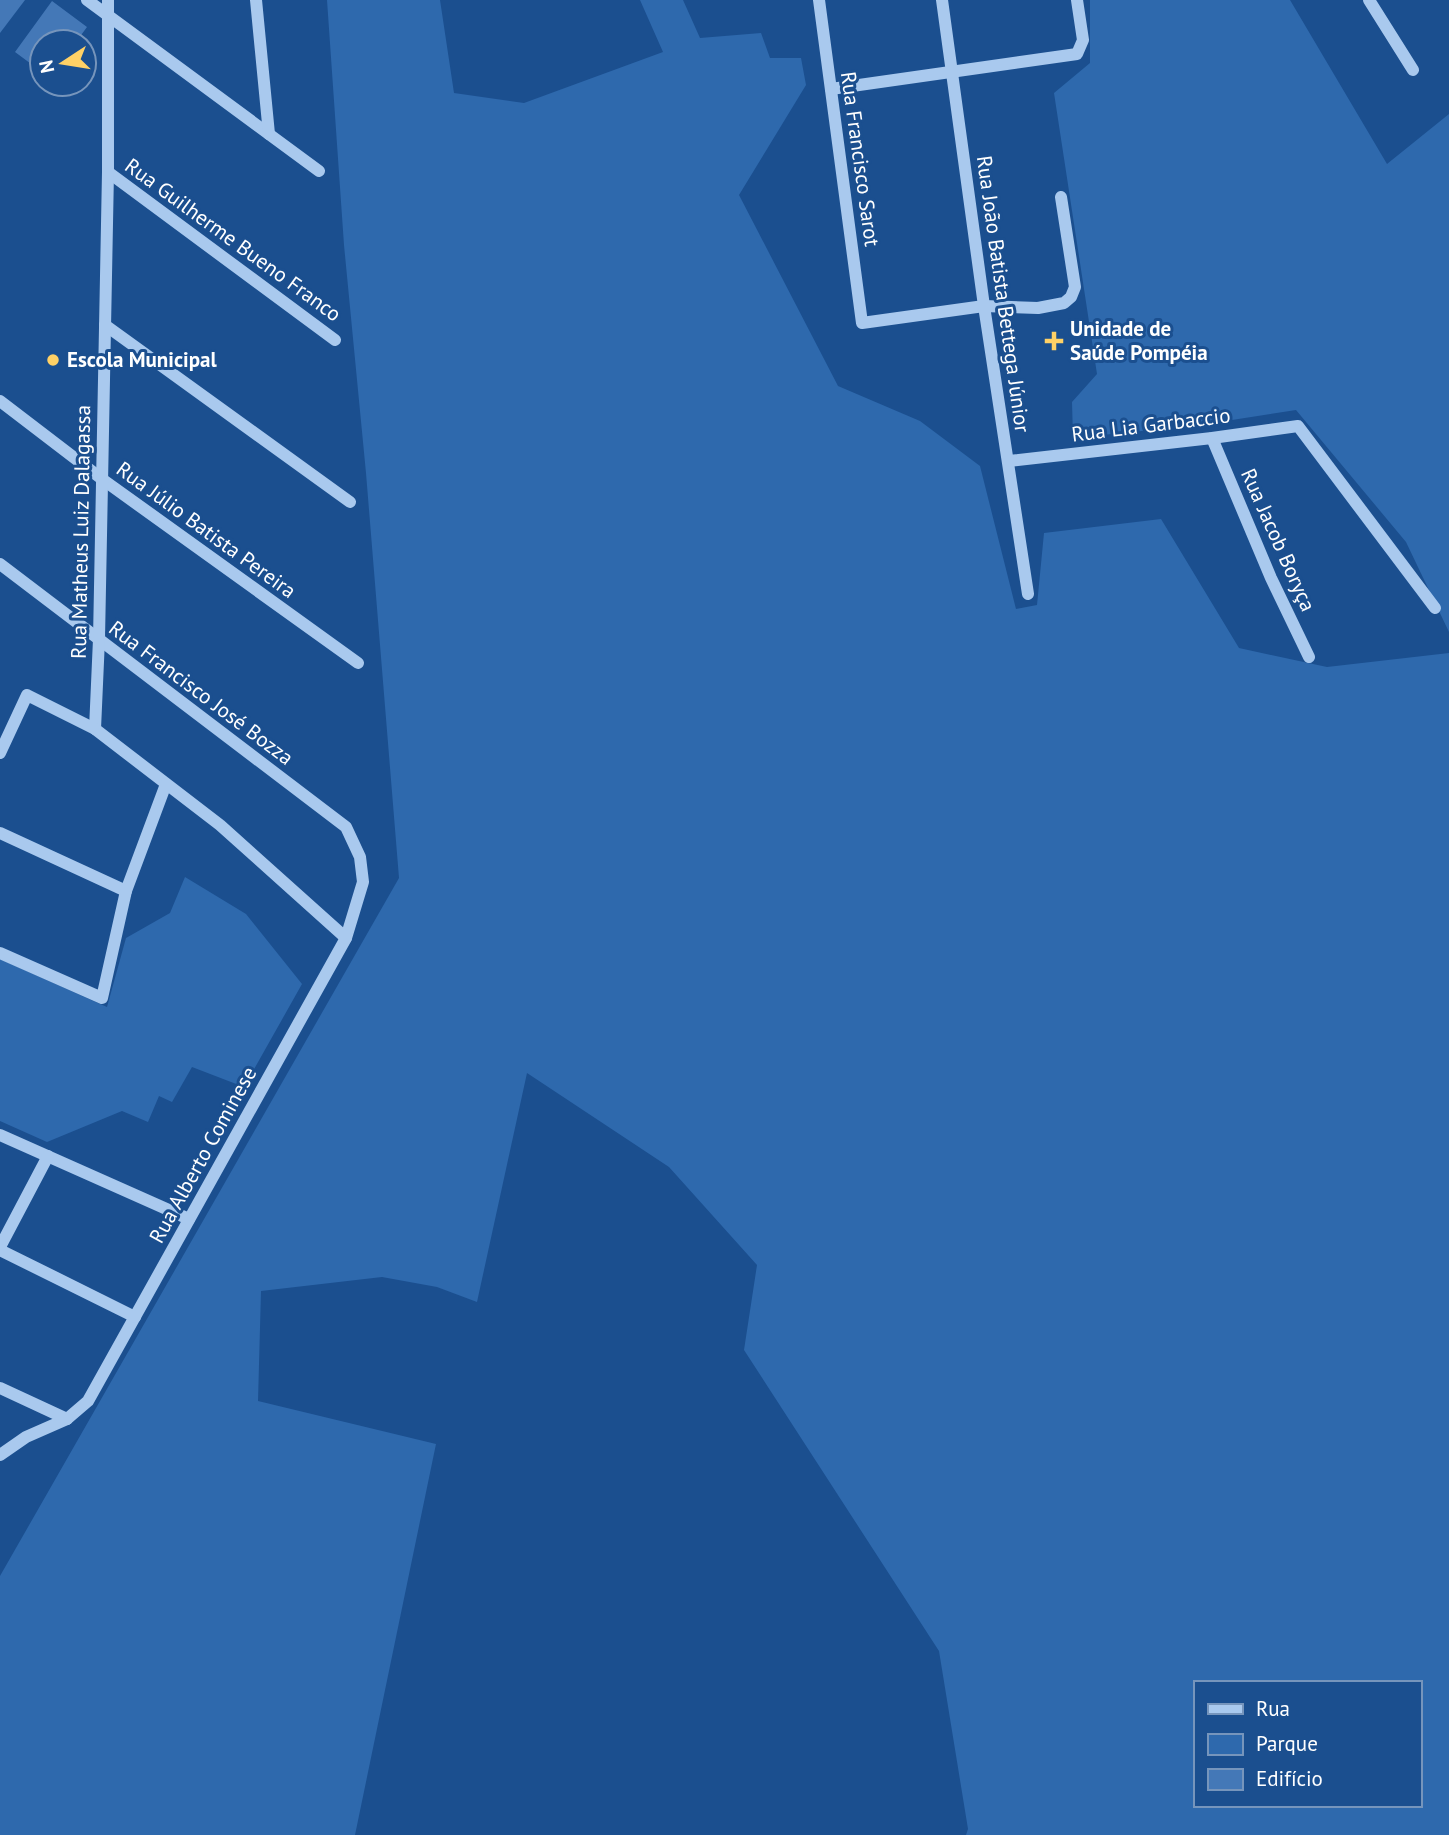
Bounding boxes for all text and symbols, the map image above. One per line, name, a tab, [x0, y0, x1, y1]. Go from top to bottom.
north arrow	[28, 28, 98, 98]
text: N	[33, 58, 59, 75]
street label: Rua Francisco Sarot	[835, 70, 886, 248]
street label: Rua Guilherme Bueno Franco	[120, 152, 347, 327]
street label: Rua João Batista Bettega Júnior	[971, 154, 1036, 434]
place label: Unidade de Saúde Pompéia	[1070, 315, 1208, 366]
marker: Unidade de Saúde Pompéia	[1044, 331, 1064, 351]
place label: Escola Municipal	[67, 346, 217, 373]
marker: Escola Municipal	[45, 352, 61, 368]
street label: Rua Lia Garbaccio	[1070, 401, 1232, 448]
street label: Rua Matheus Luiz Dalagassa	[65, 405, 96, 659]
street label: Rua Júlio Batista Pereira	[111, 455, 301, 604]
street label: Rua Jacob Boryça	[1235, 464, 1322, 615]
street label: Rua Francisco José Bozza	[104, 614, 299, 771]
street label: Rua Alberto Cominese	[143, 1062, 262, 1248]
legend	[1194, 1681, 1421, 1807]
text: Rua	[1256, 1695, 1290, 1722]
text: Parque	[1256, 1730, 1318, 1757]
text: Edifício	[1256, 1765, 1323, 1792]

